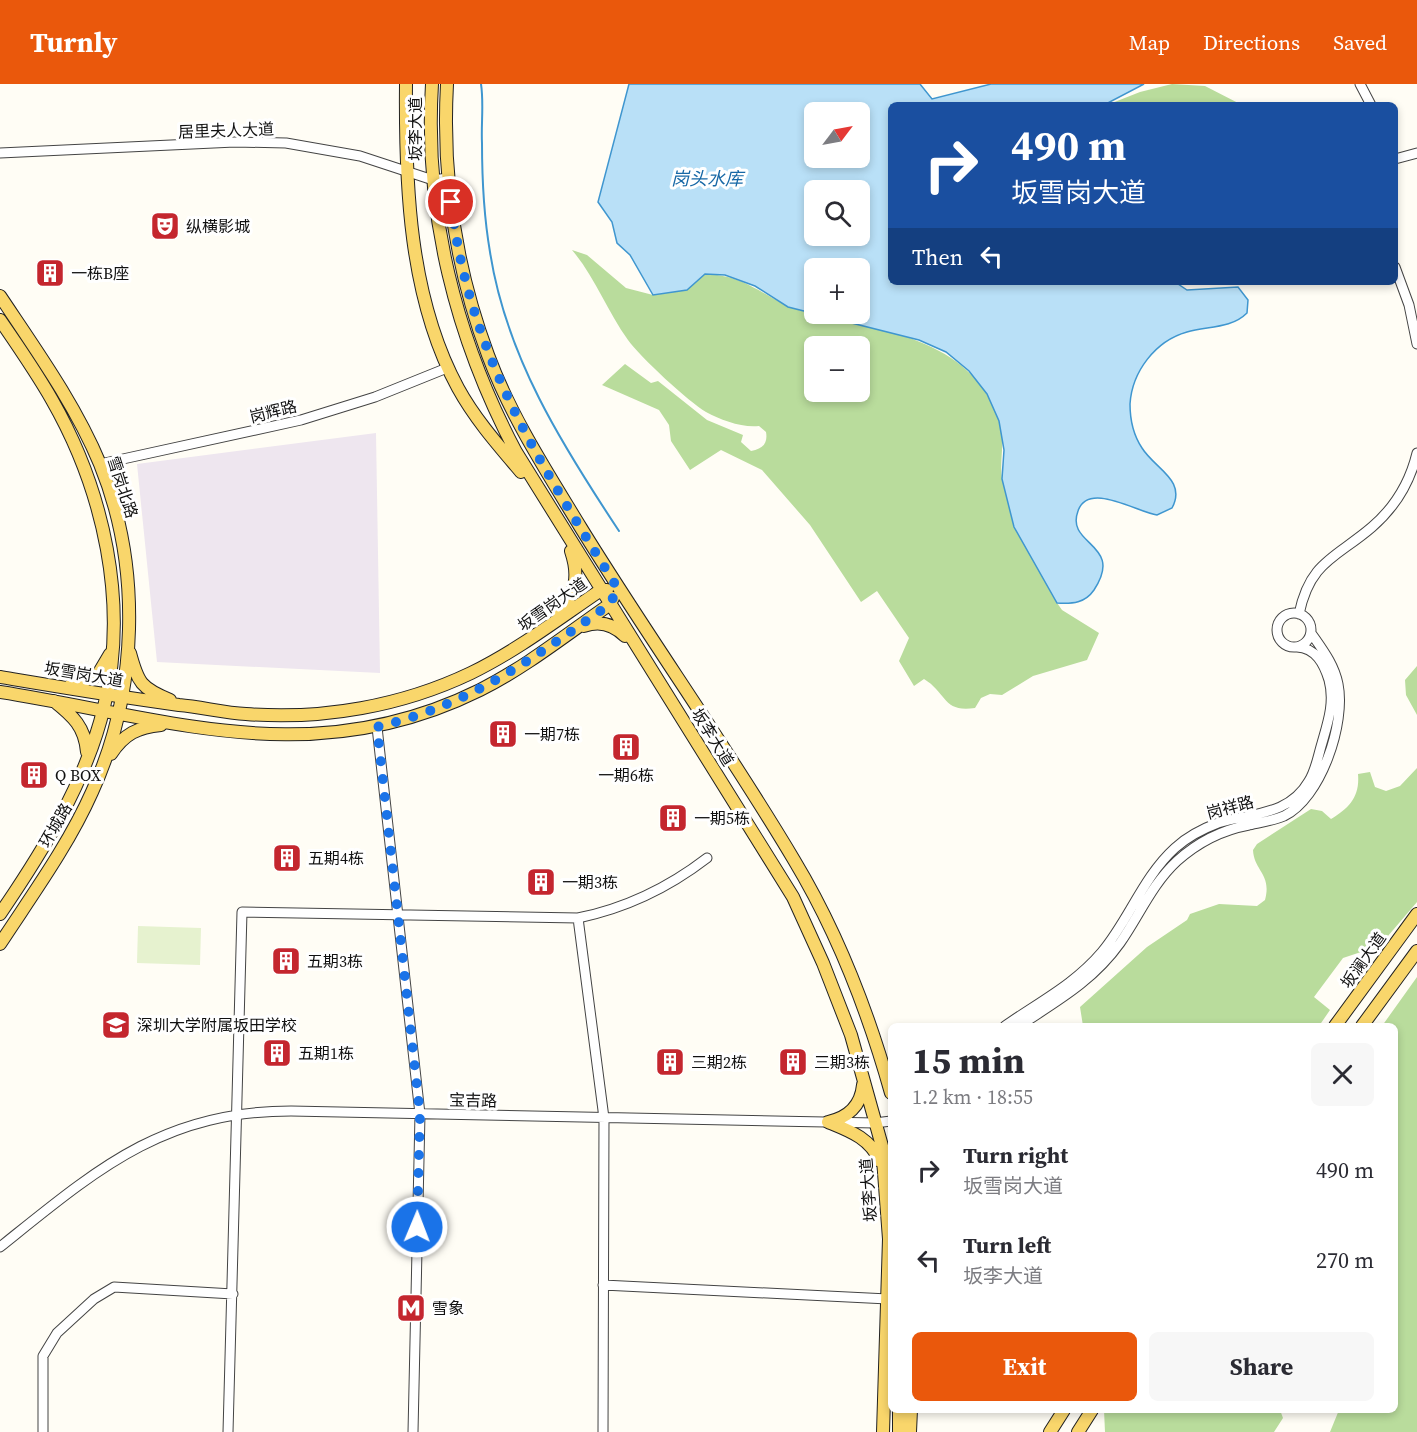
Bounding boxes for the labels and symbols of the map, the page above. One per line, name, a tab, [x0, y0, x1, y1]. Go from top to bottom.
street label: 坂李大道	[404, 97, 426, 161]
north arrow	[804, 102, 870, 168]
street label: 居里夫人大道	[178, 117, 274, 143]
water label: 岗头水库	[671, 166, 746, 191]
pin	[425, 176, 476, 227]
theatre icon: 纵横影城	[149, 210, 181, 242]
place label: 纵横影城	[186, 215, 250, 237]
building icon: 一栋B座	[34, 257, 66, 289]
place label: 一栋B座	[71, 262, 129, 284]
street label: 岗辉路	[247, 395, 299, 427]
street label: 雪岗北路	[103, 453, 143, 521]
street label: 坂雪岗大道	[513, 572, 591, 636]
street label: 坂雪岗大道	[43, 656, 125, 692]
street label: 坂李大道	[687, 704, 739, 770]
building icon: 一期7栋	[487, 718, 519, 750]
place label: 一期7栋	[524, 723, 580, 745]
building icon: 一期6栋	[610, 731, 642, 763]
building icon: Q BOX	[18, 759, 50, 791]
place label: Q BOX	[55, 764, 102, 786]
place label: 一期6栋	[598, 764, 654, 786]
street label: 岗祥路	[1204, 790, 1256, 824]
street label: 环城路	[33, 799, 77, 851]
building icon: 一期5栋	[657, 802, 689, 834]
place label: 一期5栋	[694, 807, 750, 829]
building icon: 五期4栋	[271, 842, 303, 874]
place label: 五期4栋	[308, 847, 364, 869]
building icon: 一期3栋	[525, 866, 557, 898]
place label: 一期3栋	[562, 871, 618, 893]
street label: 坂澜大道	[1335, 928, 1391, 992]
building icon: 五期3栋	[270, 945, 302, 977]
place label: 五期3栋	[307, 950, 363, 972]
school or university icon: 深圳大学附属坂田学校	[100, 1009, 132, 1041]
place label: 深圳大学附属坂田学校	[137, 1014, 297, 1036]
building icon: 五期1栋	[261, 1037, 293, 1069]
place label: 五期1栋	[298, 1042, 354, 1064]
building icon: 三期2栋	[654, 1046, 686, 1078]
building icon: 三期3栋	[777, 1046, 809, 1078]
place label: 三期2栋	[691, 1051, 747, 1073]
place label: 三期3栋	[814, 1051, 870, 1073]
street label: 宝吉路	[449, 1089, 497, 1111]
street label: 坂李大道	[855, 1157, 881, 1223]
position arrow	[385, 1195, 449, 1259]
metro station icon: 雪象	[395, 1292, 427, 1324]
place label: 雪象	[432, 1297, 464, 1319]

